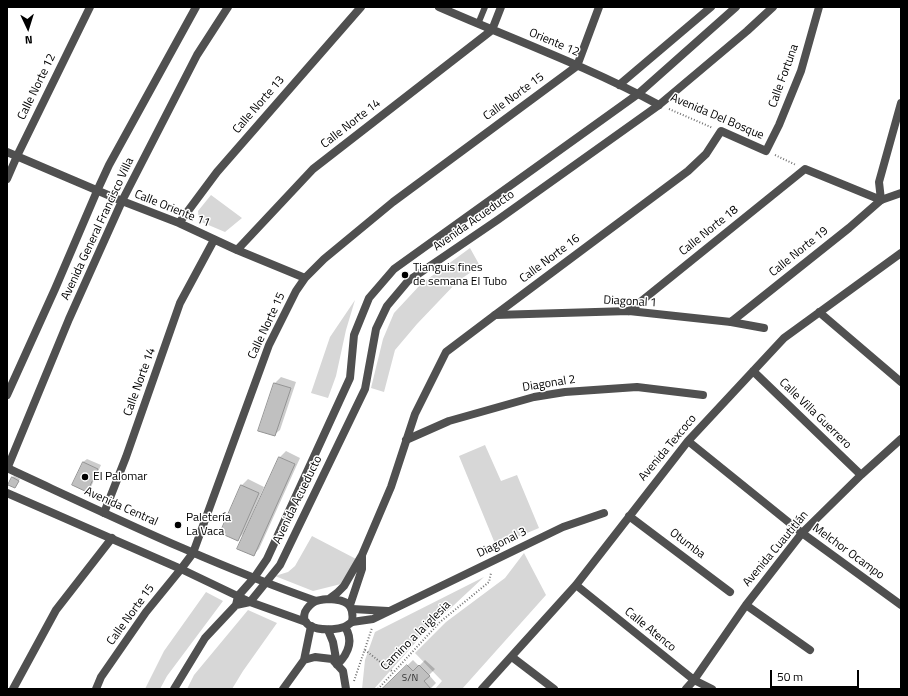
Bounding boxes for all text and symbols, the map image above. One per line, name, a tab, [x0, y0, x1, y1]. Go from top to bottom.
north arrow	[8, 8, 48, 48]
street label: Oriente 12	[527, 26, 581, 60]
text: N	[24, 32, 33, 48]
street label: Calle Fortuna	[766, 42, 802, 110]
street label: Calle Norte 12	[15, 52, 59, 122]
street label: Calle Norte 15	[481, 70, 547, 124]
street label: Calle Norte 13	[230, 73, 288, 137]
street label: Avenida Del Bosque	[668, 91, 766, 143]
street label: Calle Norte 14	[318, 96, 384, 152]
street label: Avenida General Francisco Villa	[59, 155, 137, 303]
street label: Calle Oriente 11	[132, 187, 212, 231]
street label: Avenida Acueducto	[431, 188, 517, 254]
street label: Calle Norte 18	[677, 203, 741, 259]
street label: Calle Norte 19	[767, 224, 831, 280]
street label: Calle Norte 16	[517, 232, 583, 286]
place label: Tianguis fines de semana El Tubo	[413, 261, 507, 289]
marker: Tianguis fines de semana El Tubo	[400, 270, 410, 280]
street label: Calle Norte 15	[245, 290, 289, 362]
street label: Diagonal 1	[603, 293, 657, 311]
street label: Calle Norte 14	[121, 346, 159, 418]
street label: Diagonal 2	[521, 373, 577, 395]
street label: Calle Villa Guerrero	[776, 376, 854, 452]
street label: Avenida Texcoco	[636, 412, 700, 484]
street label: Avenida Acueducto	[270, 454, 326, 546]
place label: El Palomar	[93, 470, 147, 484]
marker: El Palomar	[80, 472, 90, 482]
street label: Avenida Central	[82, 484, 160, 530]
street label: Avenida Cuautitlán	[740, 508, 812, 590]
place label: Paletería La Vaca	[186, 511, 231, 539]
marker: Paletería La Vaca	[173, 520, 183, 530]
street label: Melchor Ocampo	[809, 521, 887, 583]
street label: Diagonal 3	[475, 525, 529, 561]
street label: Otumba	[666, 526, 708, 562]
street label: Calle Norte 15	[104, 582, 158, 648]
street label: Camino a la iglesia	[378, 598, 454, 674]
street label: Calle Atenco	[621, 605, 679, 655]
scale bar	[772, 662, 861, 688]
text: 50 m	[777, 667, 803, 686]
house number: S/N	[402, 673, 418, 685]

